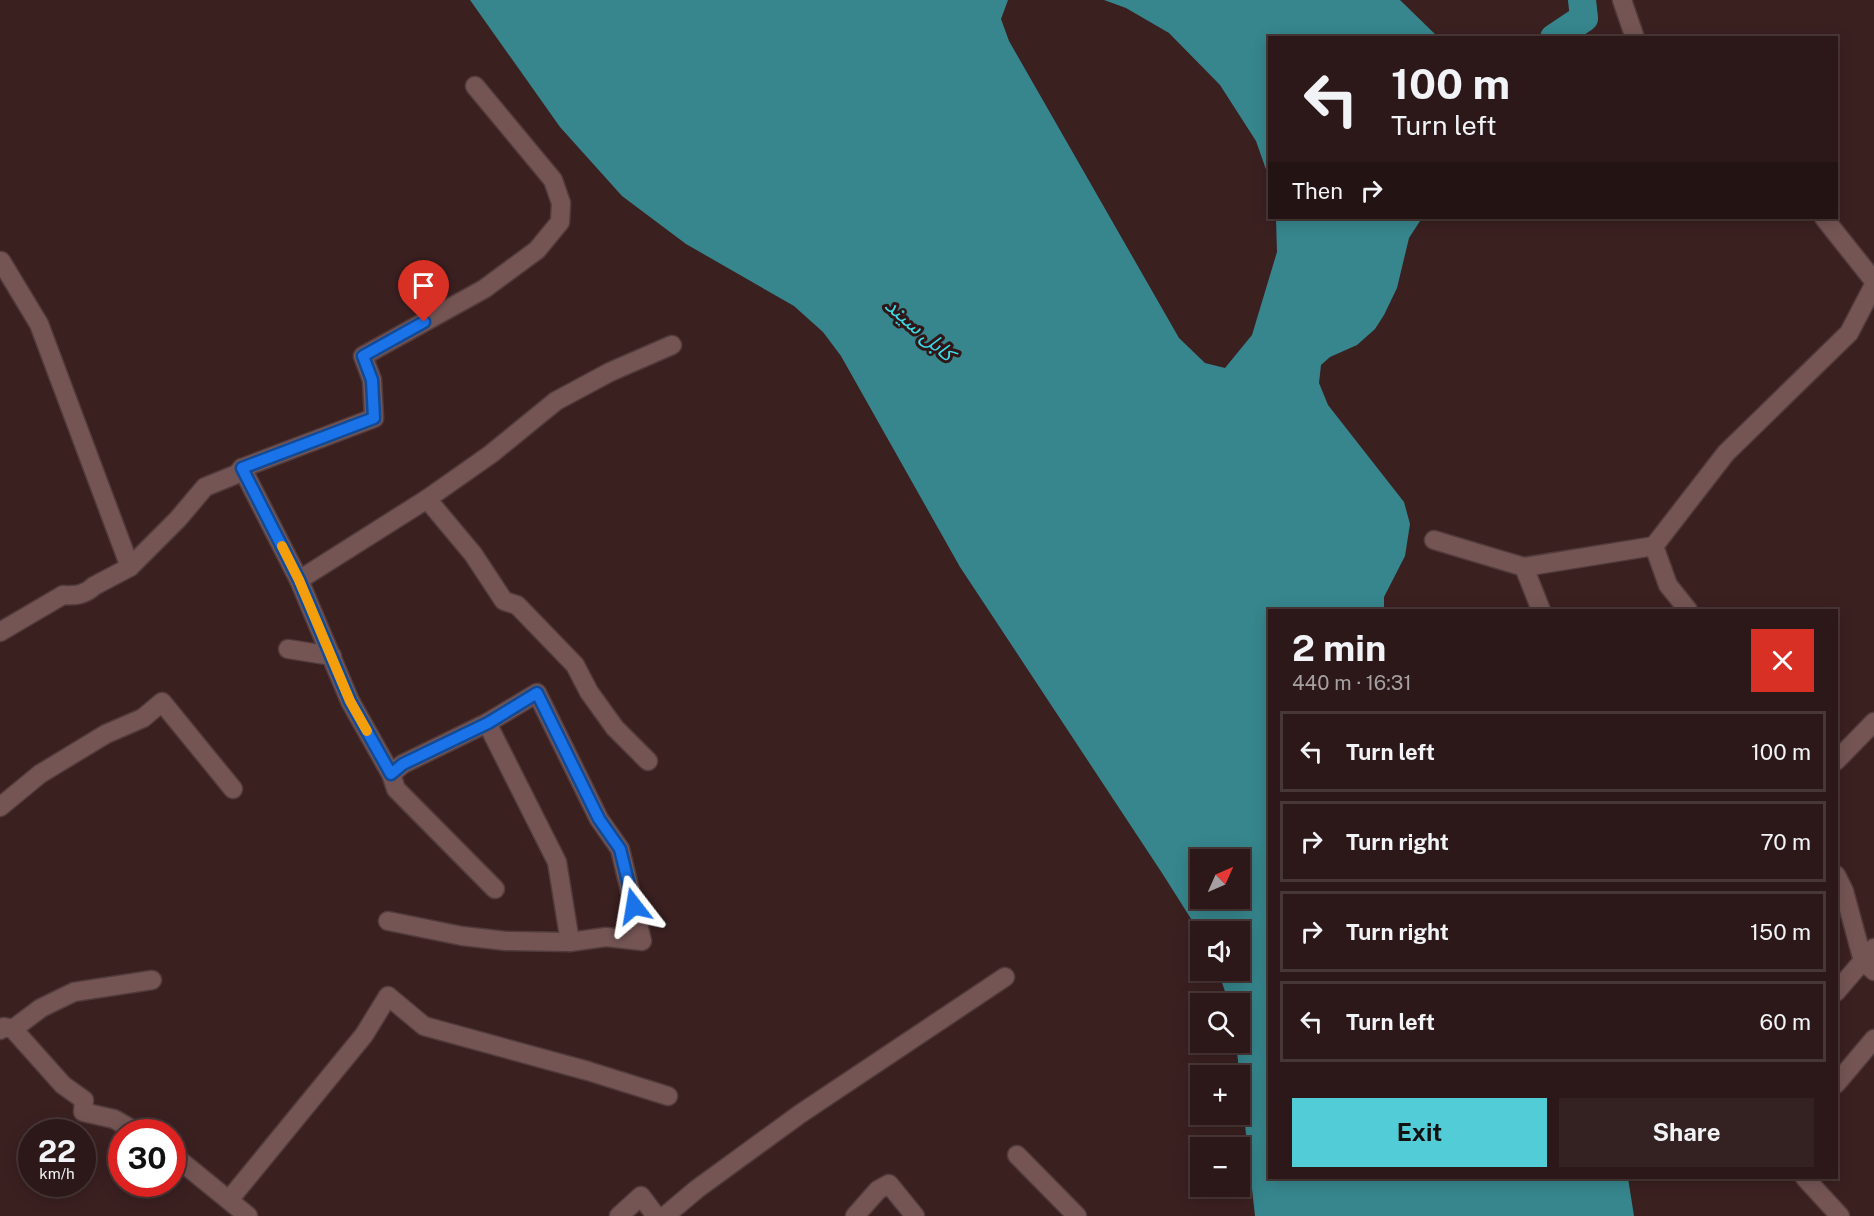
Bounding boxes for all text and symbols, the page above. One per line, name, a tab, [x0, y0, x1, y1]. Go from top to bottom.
text: 100 m	[1391, 59, 1510, 108]
icon: left	[1292, 60, 1370, 138]
text: Turn left	[1391, 109, 1497, 141]
icon: right	[1355, 174, 1388, 207]
text: Then	[1292, 178, 1343, 204]
pin	[398, 260, 449, 322]
icon: arrive	[407, 269, 440, 302]
water label: کابل سيند	[880, 292, 963, 369]
text: 2 min	[1292, 627, 1386, 669]
button: close	[1751, 629, 1814, 692]
text: 440 m · 16:31	[1292, 671, 1412, 695]
icon: left	[1295, 735, 1328, 768]
text: Turn left	[1346, 739, 1435, 765]
text: 100 m	[1751, 739, 1811, 765]
icon: right	[1295, 825, 1328, 858]
text: Turn right	[1346, 829, 1449, 855]
text: 70 m	[1760, 829, 1811, 855]
north arrow	[1190, 849, 1250, 909]
map controls	[1190, 849, 1250, 1197]
position arrow	[602, 874, 666, 938]
icon: right	[1295, 915, 1328, 948]
text: Turn right	[1346, 919, 1449, 945]
text: 150 m	[1750, 919, 1811, 945]
button: sound	[1190, 921, 1250, 981]
button: search	[1190, 993, 1250, 1053]
icon: left	[1295, 1005, 1328, 1038]
text: Turn left	[1346, 1009, 1435, 1035]
text: 60 m	[1760, 1009, 1811, 1035]
button: +	[1190, 1065, 1250, 1125]
button: Exit	[1292, 1098, 1547, 1167]
button: Share	[1559, 1098, 1814, 1167]
speed limit sign: 30	[108, 1119, 186, 1197]
text: 22	[38, 1133, 76, 1169]
button: −	[1190, 1137, 1250, 1197]
text: km/h	[39, 1165, 75, 1182]

